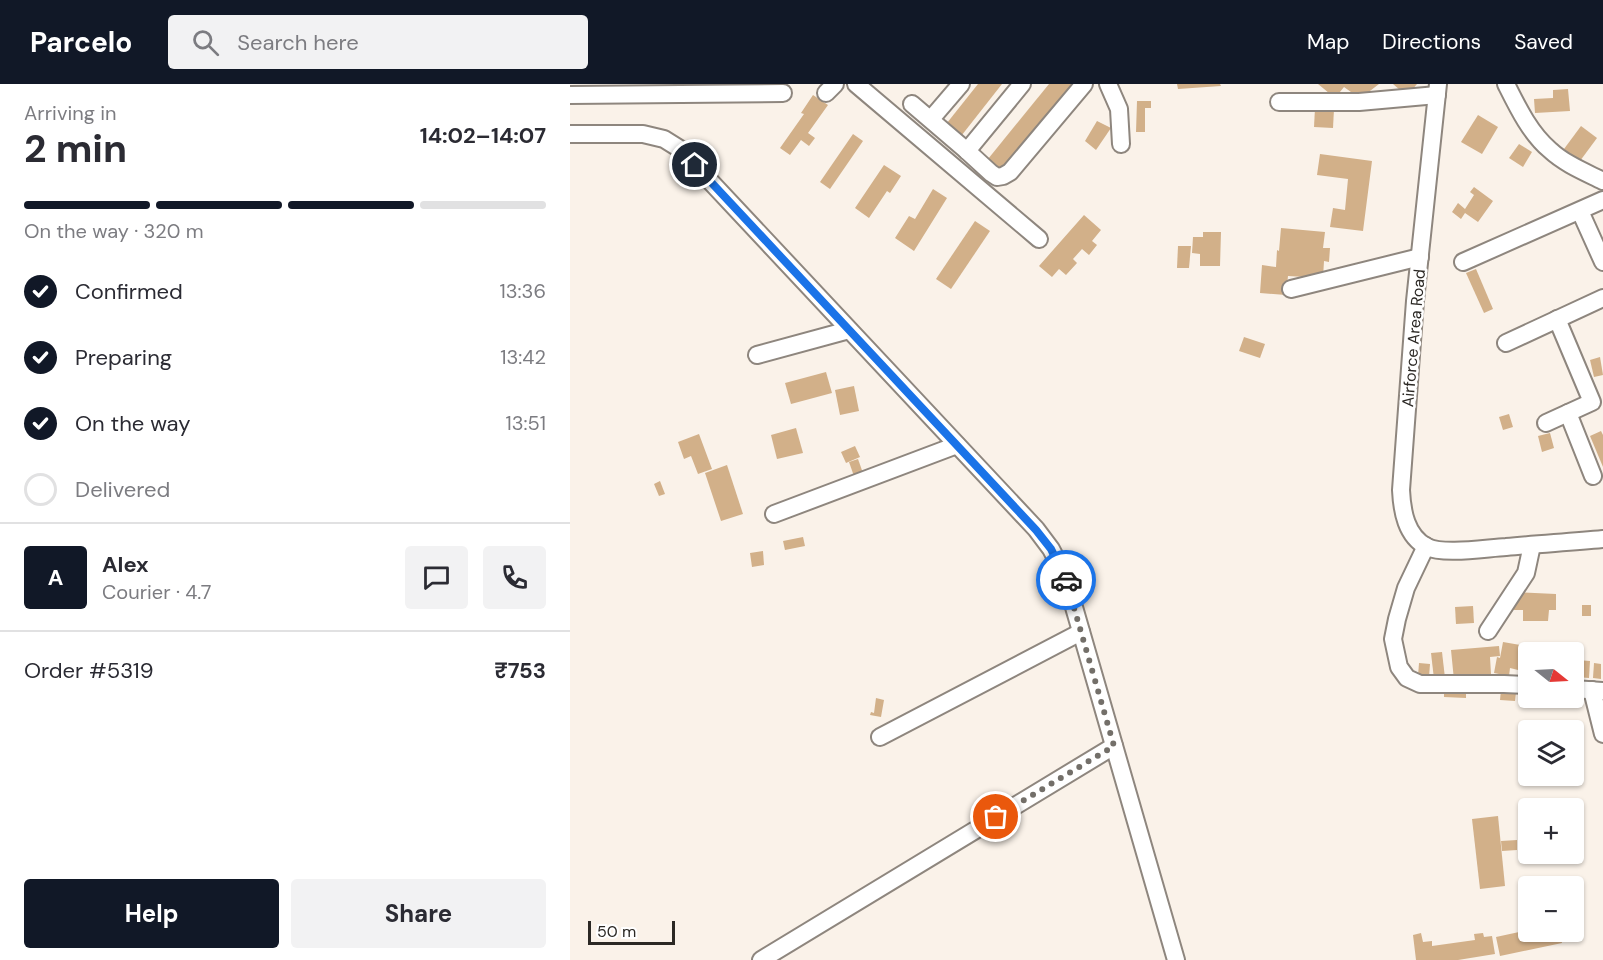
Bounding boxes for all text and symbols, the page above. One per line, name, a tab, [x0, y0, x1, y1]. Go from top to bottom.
search box	[168, 15, 588, 69]
text: Parcelo	[30, 24, 132, 61]
icon: search	[189, 26, 222, 59]
text: Search here	[237, 28, 359, 57]
text: Map	[1307, 28, 1349, 56]
text: Directions	[1382, 28, 1481, 56]
text: Saved	[1514, 28, 1573, 56]
text: Arriving in	[24, 100, 116, 126]
text: 14:02–14:07	[420, 121, 546, 150]
text: 2 min	[24, 123, 127, 174]
pin	[669, 139, 720, 190]
icon: home	[678, 148, 711, 181]
text: On the way · 320 m	[24, 218, 203, 244]
street label: Airforce Area Road	[1397, 268, 1430, 408]
icon: check	[24, 275, 57, 308]
text: Confirmed	[75, 277, 183, 306]
text: 13:36	[500, 278, 546, 304]
icon: check	[24, 341, 57, 374]
text: Preparing	[75, 343, 172, 372]
text: 13:42	[500, 344, 546, 370]
icon: check	[24, 407, 57, 440]
text: On the way	[75, 409, 190, 438]
text: 13:51	[505, 410, 546, 436]
text: Delivered	[75, 475, 170, 504]
button: chat	[405, 546, 468, 609]
button: phone	[483, 546, 546, 609]
text: Alex	[102, 550, 149, 579]
courier	[1036, 550, 1096, 610]
text: A	[48, 563, 63, 592]
icon: car	[1050, 564, 1083, 597]
text: Courier · 4.7	[102, 579, 211, 605]
north arrow	[1518, 642, 1584, 708]
map controls	[1518, 642, 1584, 942]
text: Order #5319	[24, 656, 153, 685]
text: ₹753	[494, 656, 546, 685]
button: layers	[1518, 720, 1584, 786]
pin	[970, 791, 1021, 842]
button: +	[1518, 798, 1584, 864]
icon: bag	[979, 800, 1012, 833]
button: −	[1518, 876, 1584, 942]
button: Help	[24, 879, 279, 948]
button: Share	[291, 879, 546, 948]
scale bar	[588, 918, 675, 946]
text: 50 m	[597, 921, 636, 942]

